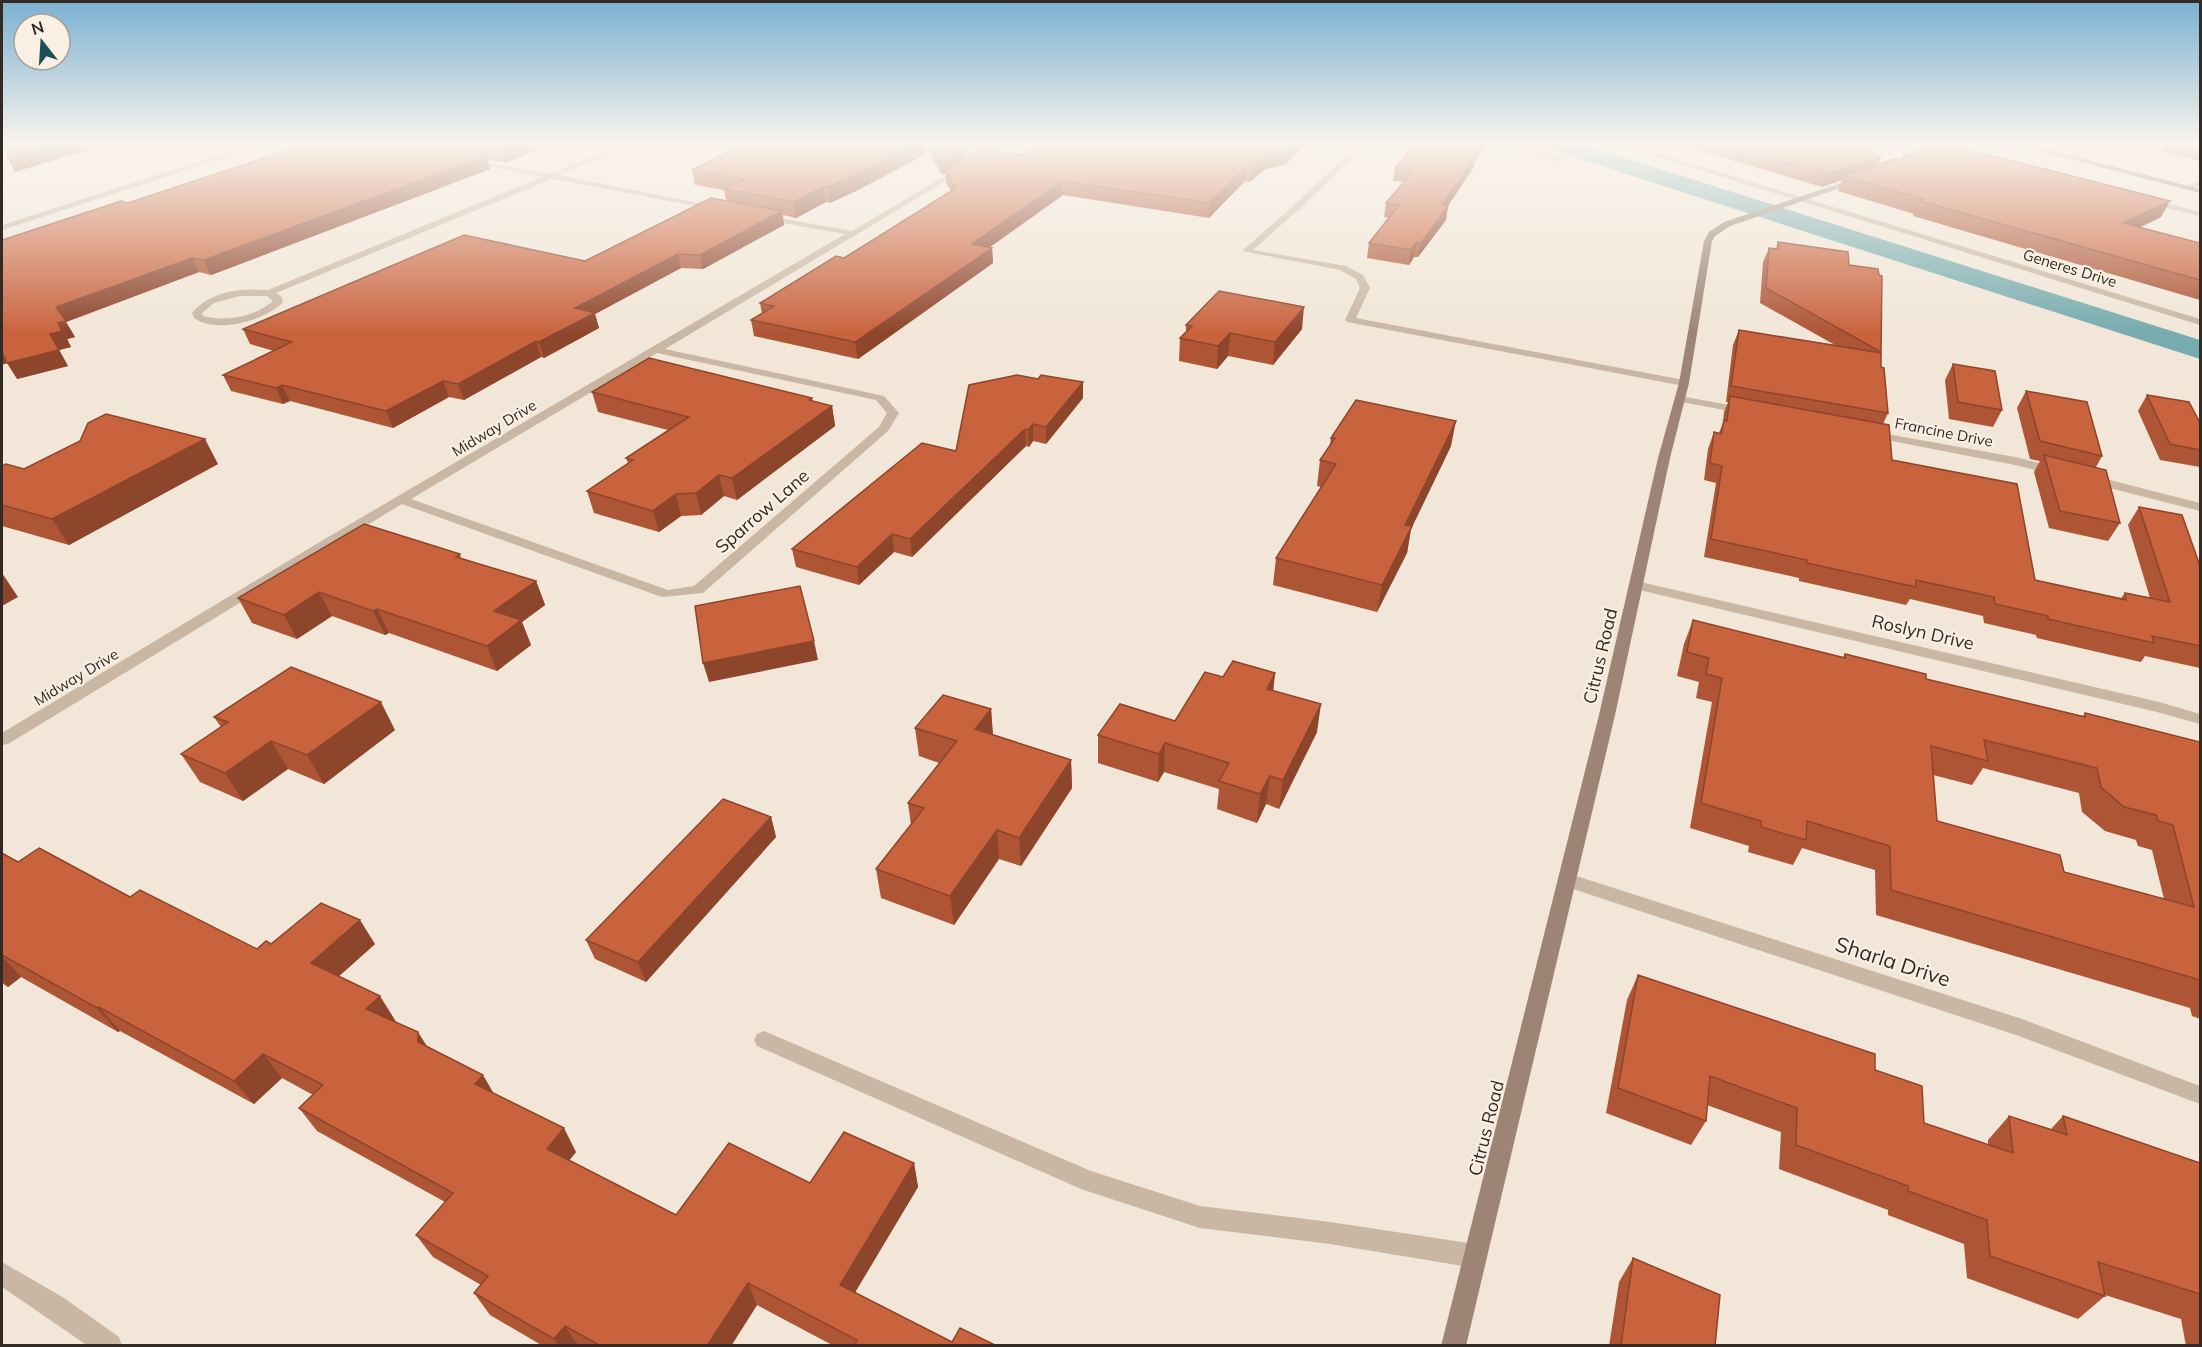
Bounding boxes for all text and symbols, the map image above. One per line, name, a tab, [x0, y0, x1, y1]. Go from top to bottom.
north arrow	[12, 12, 72, 72]
text: N	[29, 16, 46, 39]
street label: Generes Drive	[2021, 245, 2119, 291]
street label: Midway Drive	[448, 395, 540, 461]
street label: Francine Drive	[1893, 413, 1995, 451]
street label: Sparrow Lane	[710, 464, 814, 558]
street label: Citrus Road	[1578, 606, 1622, 706]
street label: Roslyn Drive	[1870, 609, 1976, 655]
street label: Midway Drive	[30, 644, 122, 710]
street label: Sharla Drive	[1832, 930, 1954, 992]
street label: Citrus Road	[1463, 1078, 1509, 1178]

